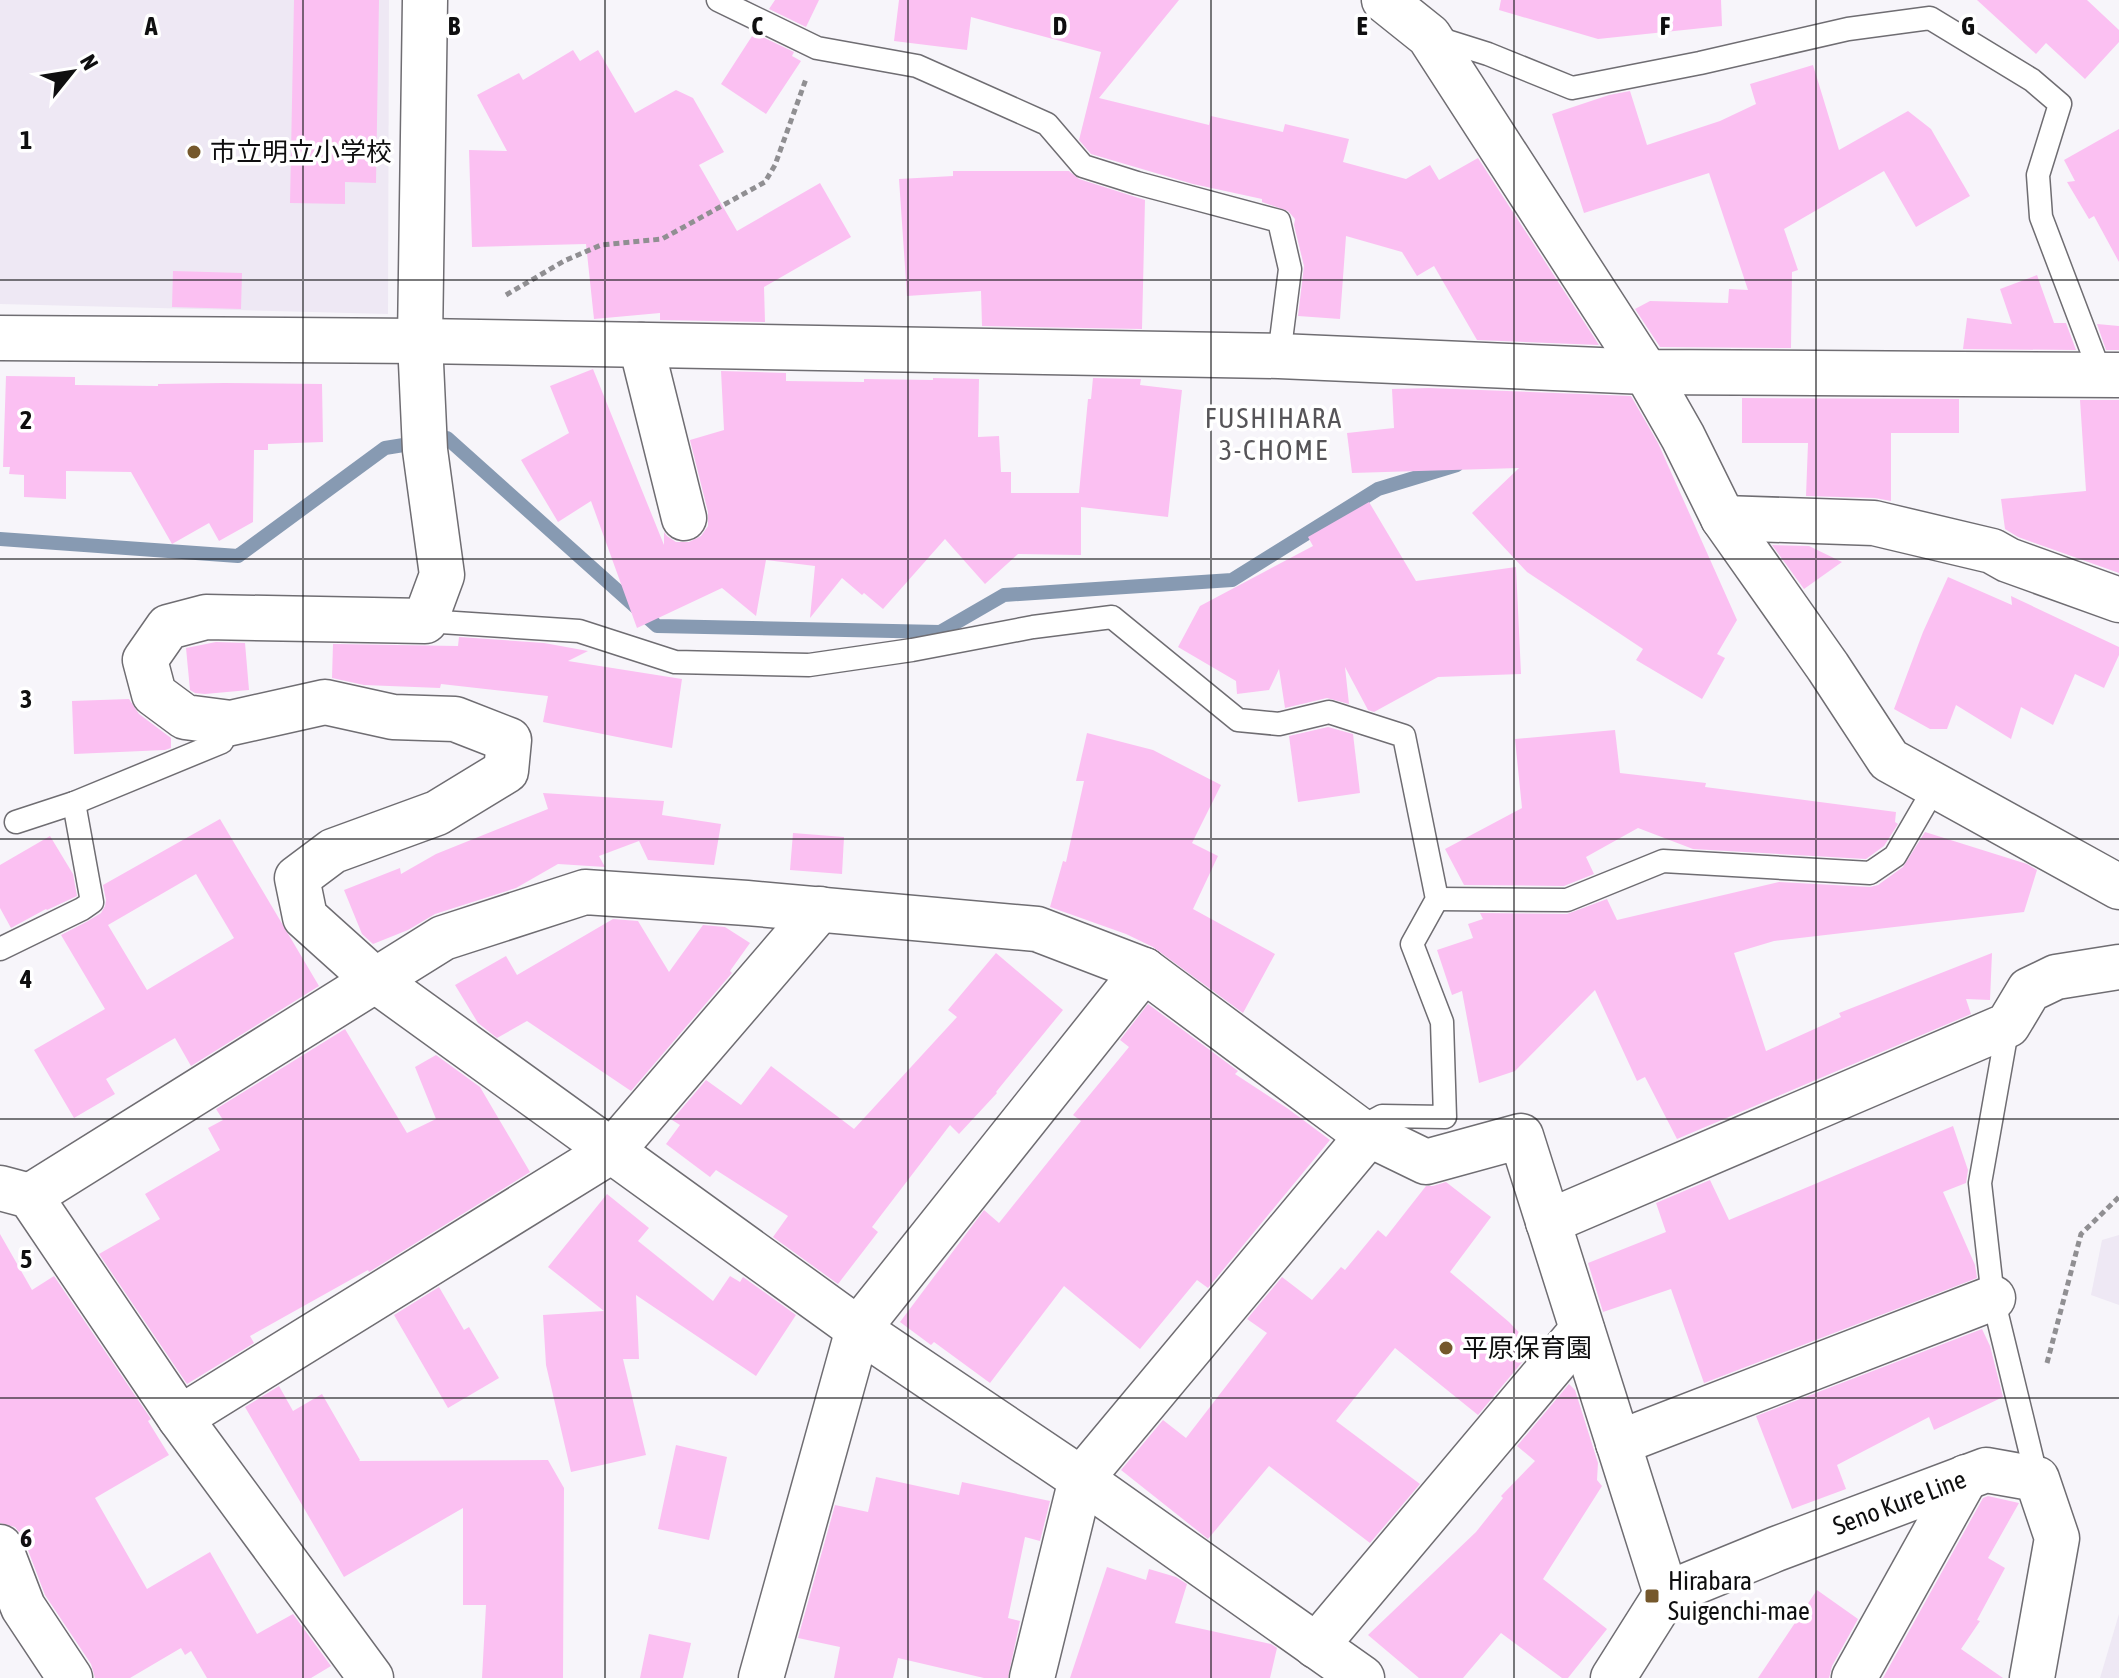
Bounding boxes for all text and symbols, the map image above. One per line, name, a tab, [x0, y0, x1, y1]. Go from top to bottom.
text: A	[144, 11, 158, 41]
text: B	[448, 11, 461, 41]
text: C	[751, 11, 763, 41]
text: D	[1053, 11, 1067, 41]
text: E	[1356, 11, 1368, 41]
text: F	[1660, 11, 1671, 41]
text: G	[1961, 11, 1975, 41]
north arrow	[32, 32, 112, 112]
text: N	[75, 50, 104, 74]
text: 1	[20, 125, 32, 155]
place label: 市立明立小学校	[210, 137, 392, 167]
marker: 市立明立小学校	[185, 143, 203, 161]
district label: FUSHIHARA 3-CHOME	[1205, 402, 1343, 466]
text: 2	[20, 405, 32, 435]
text: 3	[20, 684, 32, 714]
text: 4	[19, 964, 32, 994]
text: 5	[20, 1244, 32, 1274]
place label: 平原保育園	[1462, 1333, 1592, 1363]
marker: 平原保育園	[1437, 1339, 1455, 1357]
street label: Seno Kure Line	[1829, 1464, 1970, 1541]
text: 6	[20, 1523, 32, 1553]
place label: Hirabara Suigenchi-mae	[1668, 1566, 1810, 1626]
marker: Hirabara Suigenchi-mae	[1643, 1587, 1661, 1605]

